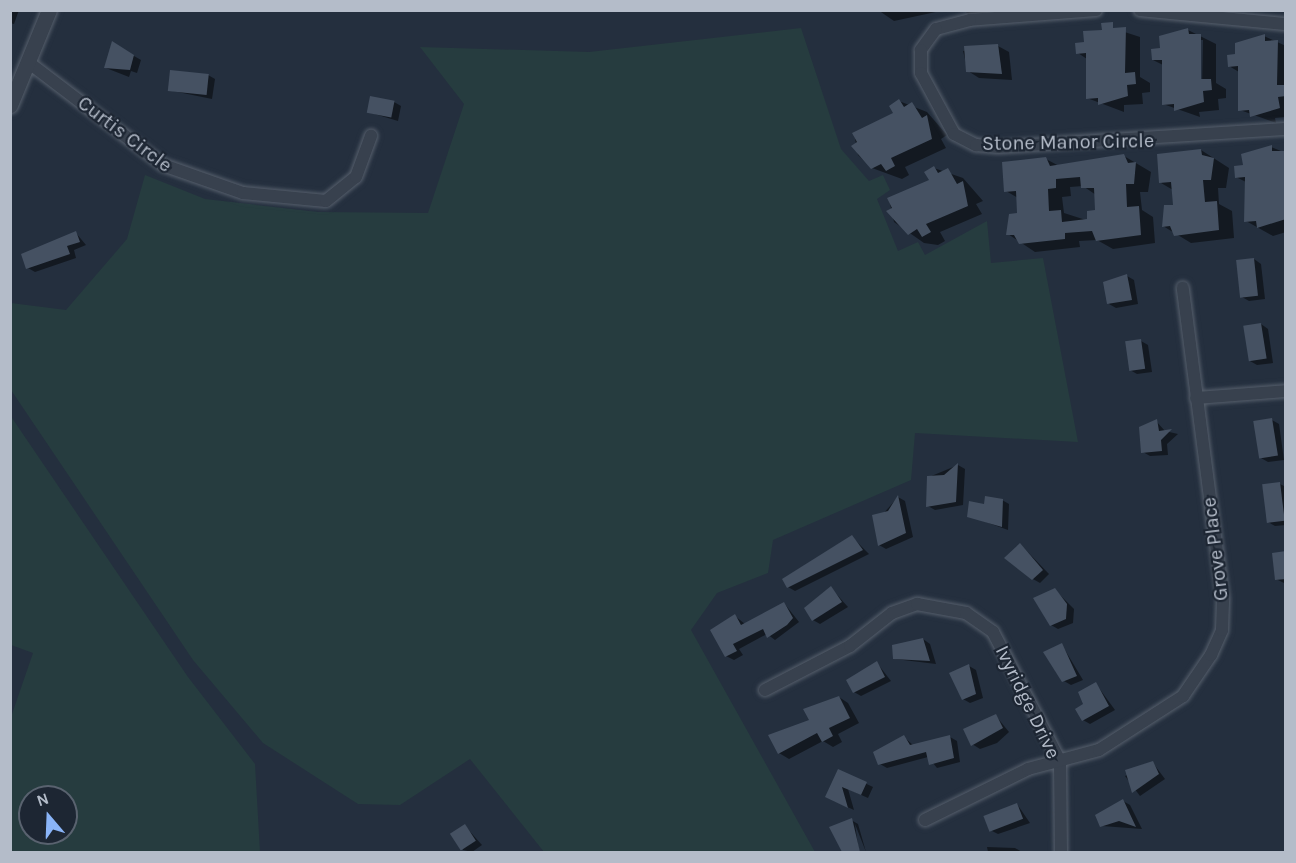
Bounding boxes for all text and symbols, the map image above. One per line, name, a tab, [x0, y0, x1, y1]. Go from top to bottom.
street label: Curtis Circle	[73, 91, 177, 177]
street label: Stone Manor Circle	[982, 128, 1154, 156]
street label: Grove Place	[1197, 496, 1233, 602]
street label: Ivyridge Drive	[990, 641, 1066, 763]
north arrow	[18, 785, 78, 845]
text: N	[34, 789, 51, 810]

